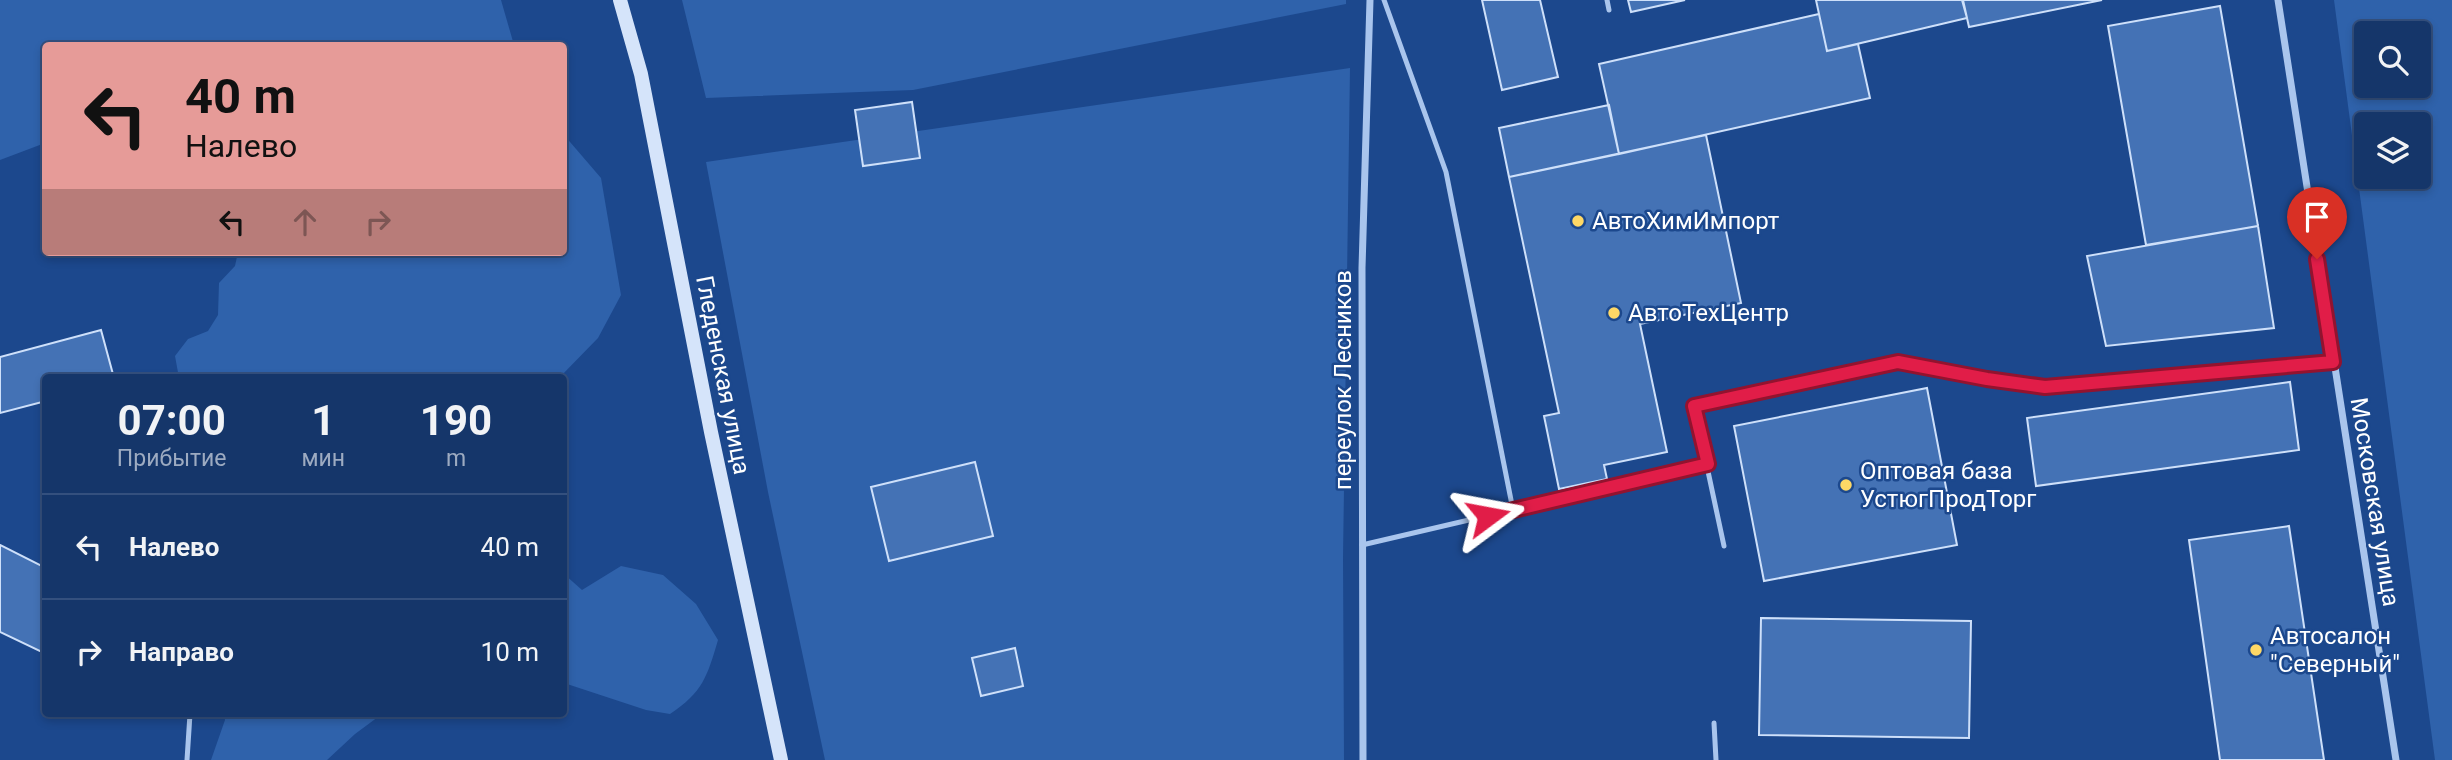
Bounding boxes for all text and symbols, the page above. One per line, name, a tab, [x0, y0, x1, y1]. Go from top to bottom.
map controls	[2354, 21, 2431, 189]
button: search	[2354, 21, 2431, 98]
text: 40 m	[185, 68, 296, 125]
icon: left	[70, 70, 161, 161]
button: layers	[2354, 112, 2431, 189]
text: Налево	[185, 127, 297, 165]
pin	[2287, 187, 2347, 259]
icon: arrive	[2298, 198, 2336, 236]
icon: left	[213, 203, 251, 241]
icon: ahead	[286, 203, 324, 241]
icon: right	[359, 203, 397, 241]
place label: АвтоХимИмпорт	[1592, 207, 1780, 235]
marker: АвтоХимИмпорт	[1570, 213, 1586, 229]
street label: переулок Лесников	[1329, 270, 1357, 490]
street label: Гледенская улица	[690, 273, 756, 477]
place label: АвтоТехЦентр	[1628, 299, 1789, 327]
marker: АвтоТехЦентр	[1606, 305, 1622, 321]
text: 07:00	[118, 396, 226, 445]
text: 1	[311, 396, 335, 445]
text: 190	[420, 396, 492, 445]
street label: Московская улица	[2345, 396, 2405, 608]
text: Прибытие	[117, 445, 227, 472]
text: мин	[301, 445, 345, 472]
text: m	[446, 445, 466, 472]
place label: Оптовая база УстюгПродТорг	[1860, 457, 2036, 513]
marker: Оптовая база УстюгПродТорг	[1838, 477, 1854, 493]
position arrow	[1451, 479, 1525, 553]
icon: left	[70, 528, 108, 566]
text: Налево	[129, 532, 219, 562]
text: 40 m	[481, 532, 539, 562]
place label: Автосалон "Северный"	[2270, 622, 2400, 678]
icon: right	[70, 633, 108, 671]
text: Направо	[129, 637, 234, 667]
text: 10 m	[481, 637, 539, 667]
marker: Автосалон "Северный"	[2248, 642, 2264, 658]

